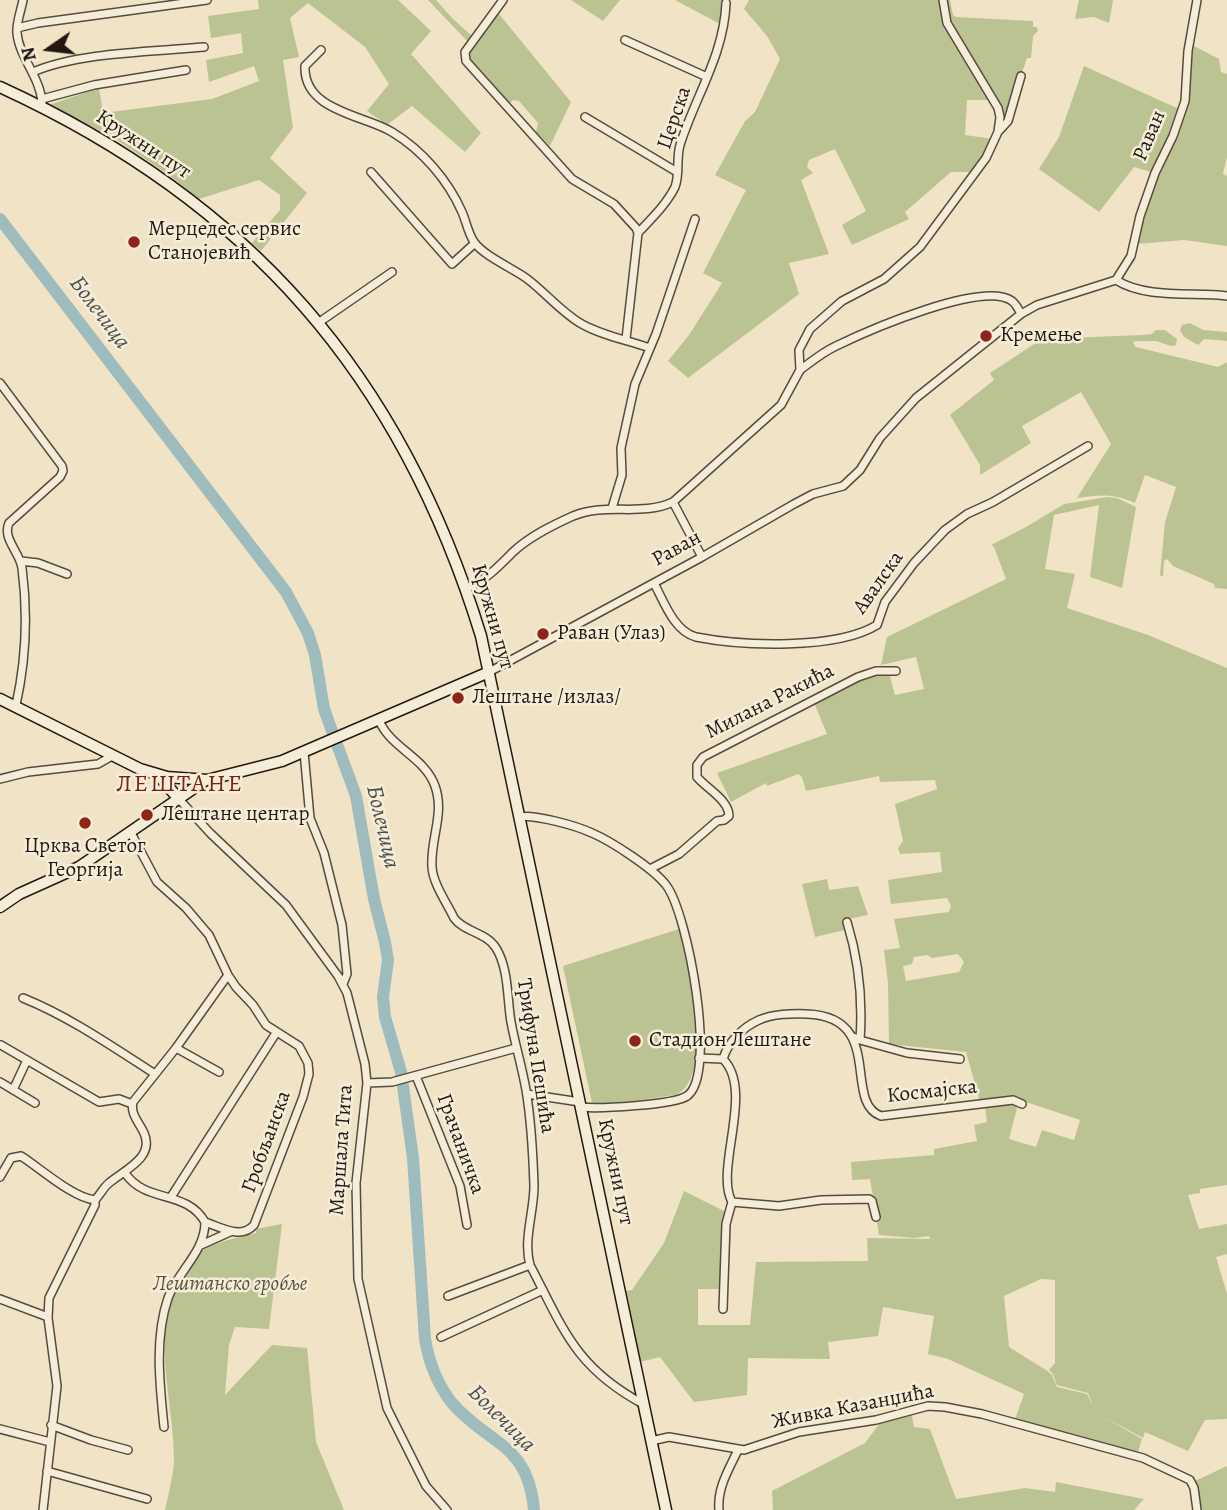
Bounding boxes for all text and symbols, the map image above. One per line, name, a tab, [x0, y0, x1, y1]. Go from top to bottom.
north arrow	[14, 14, 84, 84]
text: N	[14, 44, 43, 64]
street label: Церска	[653, 83, 697, 153]
street label: Кружни пут	[91, 105, 195, 185]
street label: Раван	[1128, 107, 1172, 165]
place label: Мерцедес сервис Станојевић	[148, 217, 301, 267]
marker: Мерцедес сервис Станојевић	[126, 234, 142, 250]
water label: Болечица	[62, 271, 136, 355]
place label: Кремење	[1000, 323, 1082, 349]
marker: Кремење	[978, 328, 994, 344]
street label: Раван	[648, 525, 706, 573]
street label: Авалска	[848, 547, 910, 619]
street label: Кружни пут	[465, 561, 519, 673]
place label: Раван (Улаз)	[557, 621, 665, 647]
marker: Раван (Улаз)	[535, 626, 551, 642]
street label: Милана Ракића	[701, 659, 839, 745]
place label: Лештане /излаз/	[472, 685, 621, 711]
marker: Лештане /излаз/	[450, 690, 466, 706]
district label: ЛЕШТАНЕ	[117, 771, 243, 799]
water label: Болечица	[359, 783, 405, 871]
place label: Лештане центар	[161, 802, 309, 828]
marker: Лештане центар	[139, 807, 155, 823]
marker: Црква Светог Георгија	[77, 815, 93, 831]
place label: Црква Светог Георгија	[24, 834, 146, 884]
street label: Трифуна Пешића	[510, 977, 560, 1135]
place label: Стадион Лештане	[649, 1028, 812, 1054]
marker: Стадион Лештане	[627, 1033, 643, 1049]
street label: Космајска	[886, 1075, 978, 1109]
street label: Маршала Тита	[325, 1083, 359, 1217]
street label: Гробљанска	[237, 1087, 297, 1197]
street label: Грачаничка	[430, 1090, 490, 1198]
street label: Кружни пут	[591, 1116, 639, 1228]
park label: Лештанско гробље	[153, 1272, 307, 1298]
water label: Болечица	[461, 1379, 541, 1459]
street label: Живка Казанџића	[770, 1379, 936, 1435]

